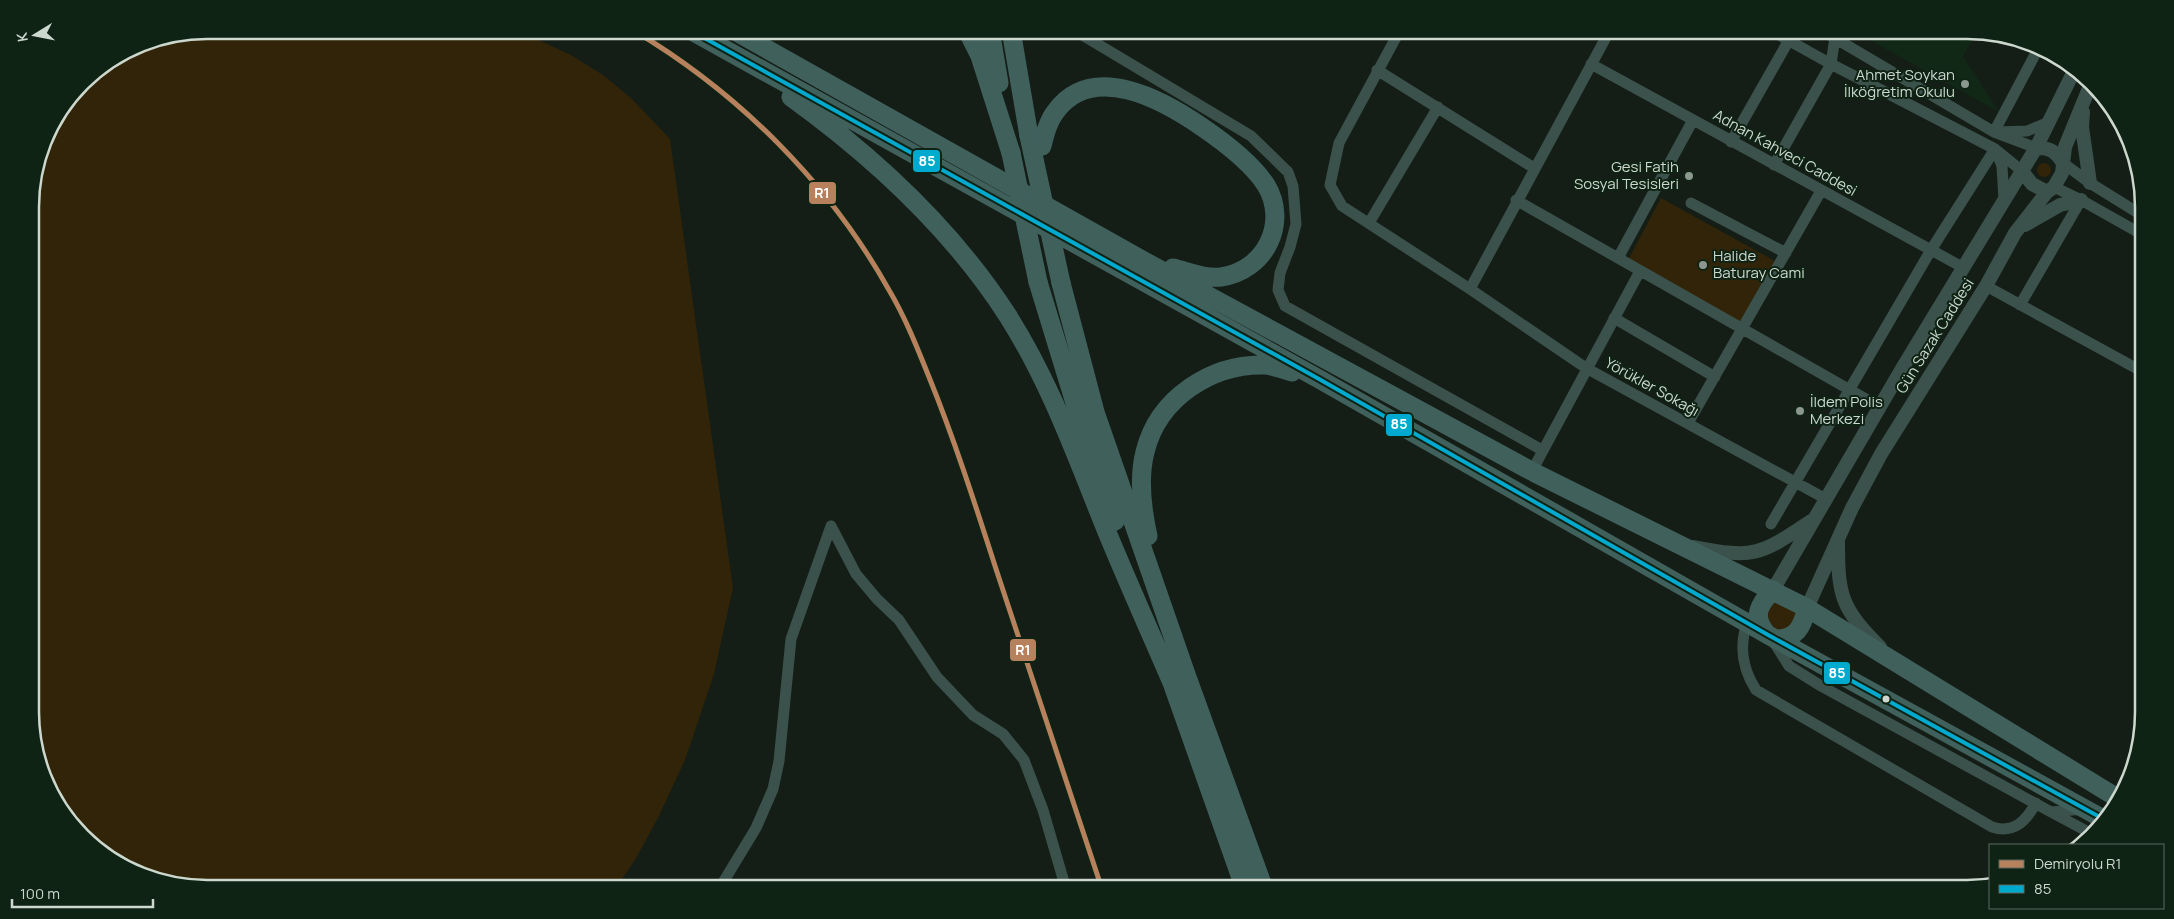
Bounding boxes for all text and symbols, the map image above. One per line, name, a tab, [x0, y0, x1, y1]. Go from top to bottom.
north arrow	[10, 10, 60, 60]
text: K	[11, 30, 32, 43]
place label: Ahmet Soykan İlköğretim Okulu	[1844, 64, 1955, 102]
marker: Ahmet Soykan İlköğretim Okulu	[1959, 78, 1971, 90]
street label: Adnan Kahveci Caddesi	[1710, 104, 1861, 201]
line badge: 85	[912, 149, 941, 173]
text: 85	[919, 151, 935, 170]
place label: Gesi Fatih Sosyal Tesisleri	[1574, 156, 1679, 194]
marker: Gesi Fatih Sosyal Tesisleri	[1683, 170, 1695, 182]
line badge: R1	[808, 181, 837, 205]
text: R1	[814, 183, 830, 202]
place label: Halide Baturay Cami	[1713, 245, 1805, 283]
marker: Halide Baturay Cami	[1697, 259, 1709, 271]
street label: Gün Sazak Caddesi	[1891, 274, 1979, 397]
street label: Yörükler Sokağı	[1601, 352, 1703, 421]
place label: İldem Polis Merkezi	[1810, 391, 1883, 429]
marker: İldem Polis Merkezi	[1794, 405, 1806, 417]
line badge: 85	[1385, 413, 1413, 437]
text: 85	[1391, 414, 1407, 433]
line badge: R1	[1009, 638, 1037, 662]
text: R1	[1015, 640, 1031, 659]
line badge: 85	[1823, 661, 1851, 685]
text: 85	[1829, 663, 1845, 682]
unlabelled marker	[1881, 694, 1891, 704]
legend	[1989, 844, 2164, 909]
text: Demiryolu R1	[2034, 853, 2121, 874]
scale bar	[12, 876, 154, 908]
text: 85	[2034, 878, 2051, 899]
text: 100 m	[20, 883, 60, 904]

